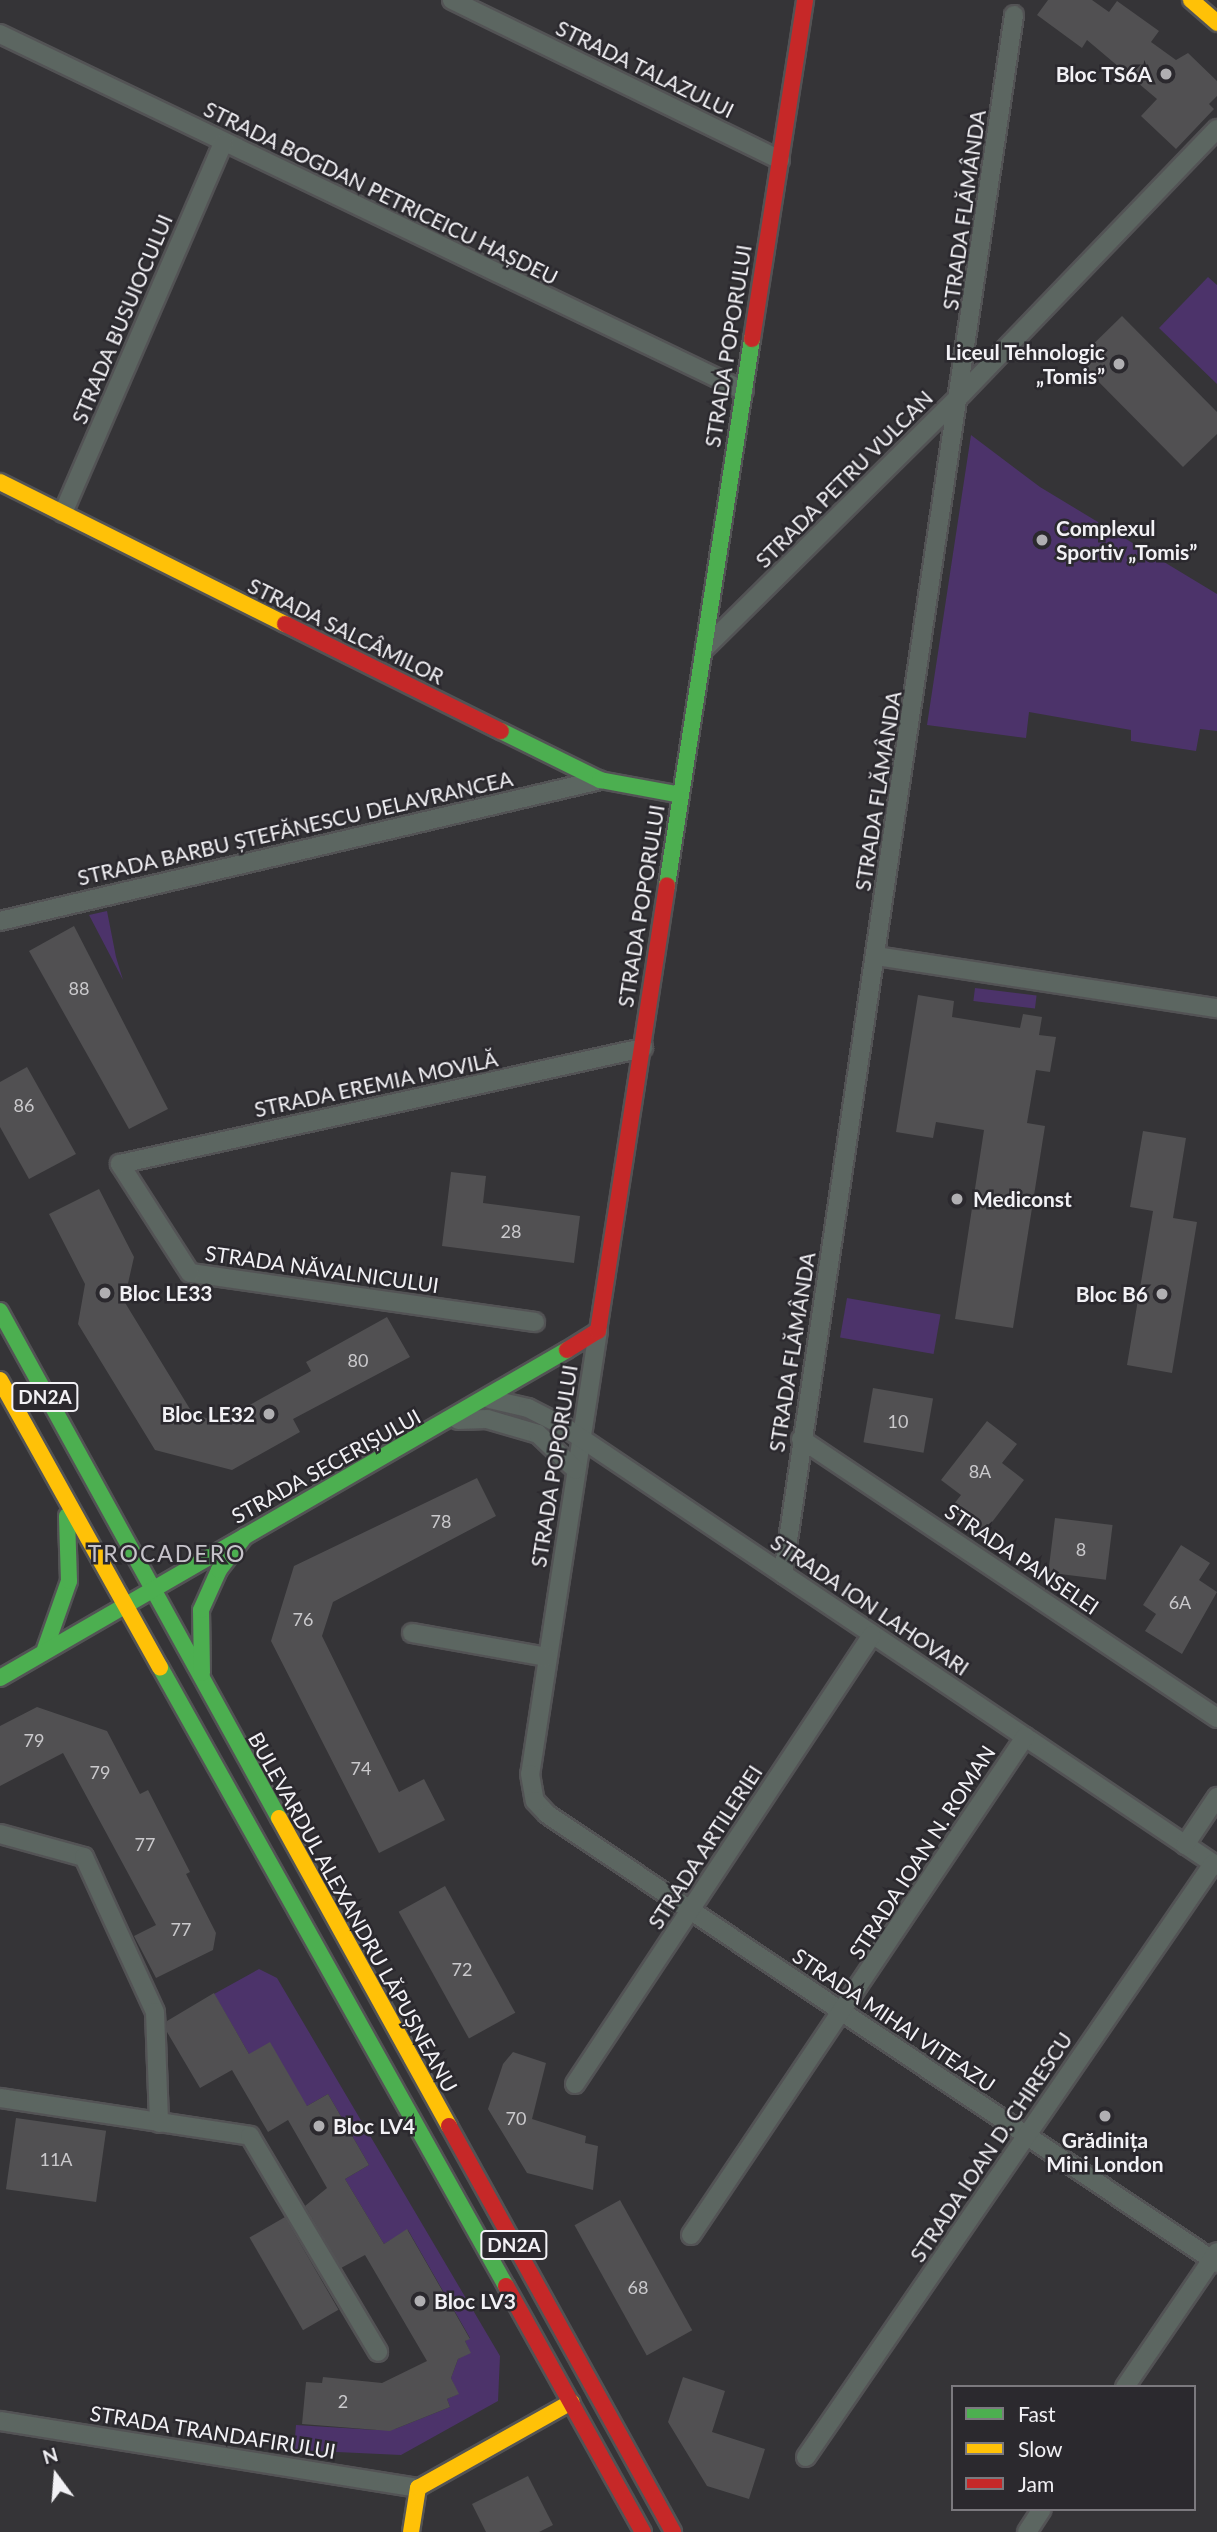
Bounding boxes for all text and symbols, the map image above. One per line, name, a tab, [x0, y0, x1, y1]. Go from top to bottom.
street label: STRADA TALAZULUI	[551, 15, 739, 123]
place label: Bloc TS6A	[1055, 61, 1152, 87]
marker: Bloc TS6A	[1158, 66, 1174, 82]
street label: STRADA BOGDAN PETRICEICU HAȘDEU	[200, 96, 562, 290]
street label: STRADA FLĂMÂNDA	[937, 108, 991, 312]
street label: STRADA BUSUIOCULUI	[66, 210, 178, 428]
street label: STRADA POPORULUI	[700, 243, 756, 449]
place label: Liceul Tehnologic „Tomis”	[945, 339, 1105, 389]
marker: Liceul Tehnologic „Tomis”	[1111, 356, 1127, 372]
street label: STRADA PETRU VULCAN	[750, 385, 938, 573]
place label: Complexul Sportiv „Tomis”	[1056, 515, 1198, 565]
marker: Complexul Sportiv „Tomis”	[1034, 532, 1050, 548]
street label: STRADA SALCÂMILOR	[244, 572, 448, 690]
street label: STRADA FLĂMÂNDA	[850, 689, 906, 893]
street label: STRADA BARBU ȘTEFĂNESCU DELAVRANCEA	[75, 765, 515, 891]
street label: STRADA POPORULUI	[613, 803, 669, 1009]
house number: 88	[69, 977, 89, 999]
street label: STRADA EREMIA MOVILĂ	[251, 1046, 501, 1122]
house number: 86	[14, 1094, 34, 1116]
place label: Mediconst	[973, 1186, 1072, 1212]
marker: Mediconst	[947, 1189, 967, 1209]
house number: 28	[501, 1220, 521, 1242]
street label: STRADA NĂVALNICULUI	[203, 1240, 441, 1298]
street label: STRADA FLĂMÂNDA	[764, 1250, 820, 1454]
place label: Bloc LE33	[119, 1280, 213, 1306]
place label: Bloc B6	[1076, 1281, 1148, 1307]
marker: Bloc LE33	[97, 1285, 113, 1301]
marker: Bloc B6	[1154, 1286, 1170, 1302]
house number: 80	[348, 1349, 368, 1371]
street label: STRADA POPORULUI	[526, 1363, 582, 1569]
road number: DN2A	[10, 1382, 80, 1413]
place label: Bloc LE32	[161, 1401, 255, 1427]
street label: STRADA SECERIȘULUI	[227, 1403, 425, 1529]
marker: Bloc LE32	[261, 1406, 277, 1422]
house number: 10	[888, 1410, 908, 1432]
house number: 8A	[969, 1460, 991, 1482]
street label: STRADA PANSELEI	[940, 1498, 1104, 1620]
house number: 78	[431, 1510, 451, 1532]
street label: STRADA ION LAHOVARI	[766, 1529, 974, 1681]
house number: 8	[1076, 1538, 1086, 1560]
district label: TROCADERO	[89, 1539, 245, 1567]
house number: 6A	[1169, 1591, 1191, 1613]
house number: 76	[293, 1608, 313, 1630]
street label: BULEVARDUL ALEXANDRU LĂPUȘNEANU	[243, 1727, 463, 2097]
house number: 79	[24, 1729, 44, 1751]
street label: STRADA IOAN N. ROMAN	[843, 1740, 1001, 1964]
house number: 74	[351, 1757, 371, 1779]
street label: STRADA ARTILERIEI	[642, 1760, 768, 1934]
house number: 79	[90, 1761, 110, 1783]
house number: 77	[135, 1833, 155, 1855]
house number: 77	[171, 1918, 191, 1940]
street label: STRADA MIHAI VITEAZU	[787, 1942, 1001, 2098]
house number: 72	[452, 1958, 472, 1980]
street label: STRADA IOAN D. CHIRESCU	[904, 2027, 1078, 2267]
house number: 70	[506, 2107, 526, 2129]
marker: Grădinița Mini London	[1097, 2108, 1113, 2124]
place label: Bloc LV4	[333, 2113, 415, 2139]
marker: Bloc LV4	[311, 2118, 327, 2134]
place label: Grădinița Mini London	[1046, 2127, 1164, 2177]
house number: 11A	[39, 2148, 73, 2170]
road number: DN2A	[479, 2230, 549, 2260]
house number: 68	[628, 2276, 648, 2298]
place label: Bloc LV3	[434, 2288, 516, 2314]
marker: Bloc LV3	[412, 2293, 428, 2309]
legend	[951, 2385, 1196, 2511]
house number: 2	[338, 2390, 348, 2412]
street label: STRADA TRANDAFIRULUI	[88, 2400, 338, 2464]
text: Fast	[1018, 2401, 1055, 2426]
text: Slow	[1018, 2436, 1062, 2461]
north arrow	[21, 2441, 91, 2511]
text: N	[40, 2442, 60, 2468]
text: Jam	[1018, 2471, 1054, 2496]

